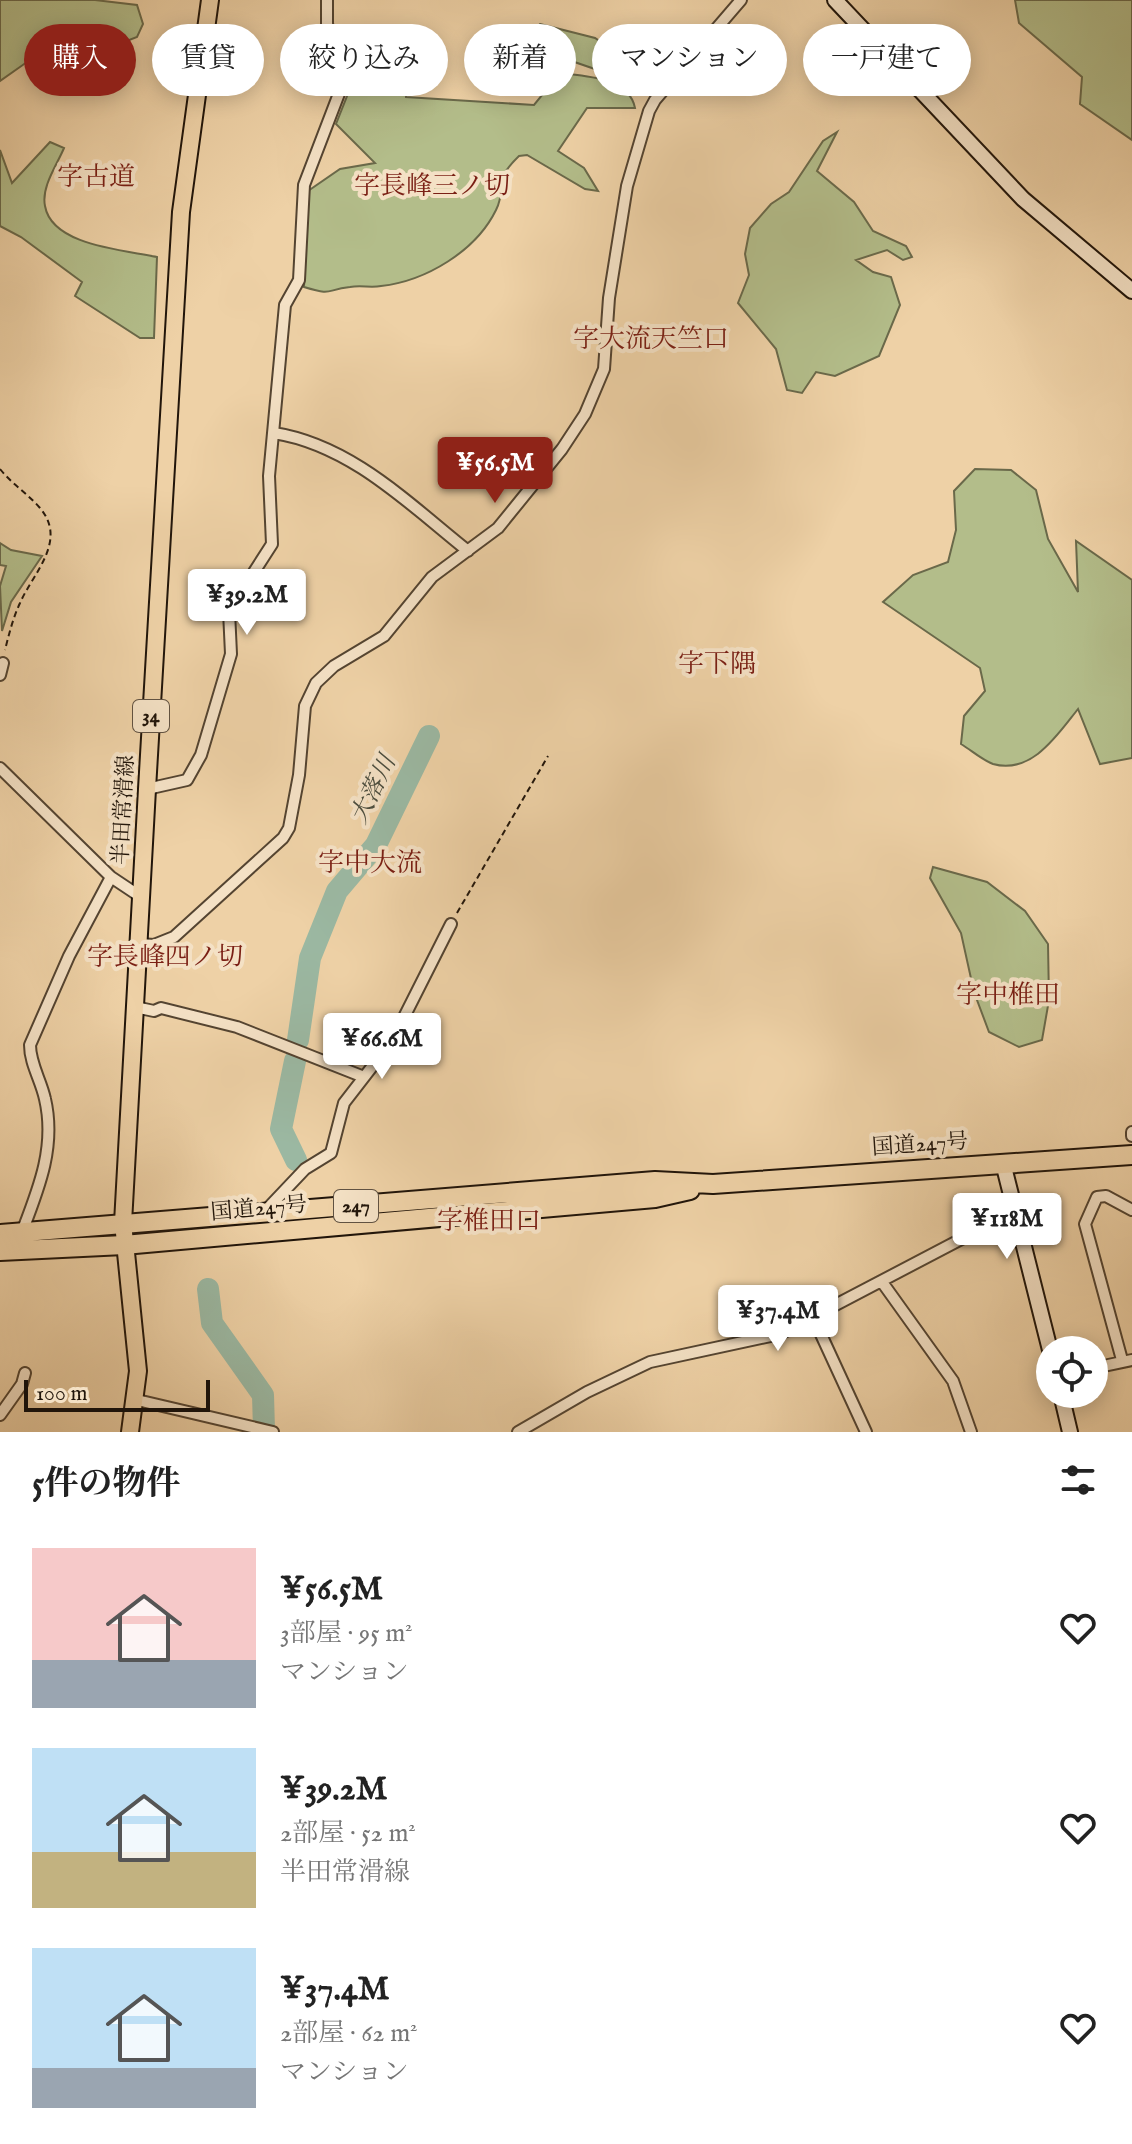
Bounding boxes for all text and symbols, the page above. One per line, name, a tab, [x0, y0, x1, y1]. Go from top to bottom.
chip: 購入	[24, 24, 136, 96]
chip: 賃貸	[152, 24, 264, 96]
chip: 絞り込み	[280, 24, 448, 96]
chip: 新着	[464, 24, 576, 96]
chip: マンション	[592, 24, 787, 96]
chip: 一戸建て	[803, 24, 971, 96]
district label: 字古道	[57, 161, 135, 194]
district label: 字長峰三ノ切	[354, 170, 510, 203]
district label: 字大流天竺口	[573, 323, 729, 356]
pin: ¥56.5M	[430, 437, 560, 505]
text: ¥56.5M	[456, 446, 534, 479]
pin: ¥39.2M	[182, 569, 312, 637]
text: ¥39.2M	[206, 578, 288, 611]
district label: 字下隅	[678, 648, 756, 681]
road number: 34	[133, 700, 169, 732]
water label: 大落川	[344, 748, 405, 829]
street label: 半田常滑線	[107, 754, 141, 866]
district label: 字中大流	[318, 847, 422, 880]
district label: 字長峰四ノ切	[87, 941, 243, 974]
district label: 字中椎田	[956, 979, 1060, 1012]
pin: ¥66.6M	[317, 1013, 447, 1081]
text: ¥66.6M	[341, 1022, 423, 1055]
street label: 国道247号	[871, 1128, 969, 1162]
road number: 247	[334, 1190, 378, 1222]
street label: 国道247号	[210, 1191, 308, 1227]
pin: ¥118M	[951, 1193, 1063, 1261]
text: ¥118M	[971, 1202, 1043, 1235]
district label: 字椎田口	[437, 1205, 541, 1238]
pin: ¥37.4M	[713, 1285, 843, 1353]
text: ¥37.4M	[736, 1294, 820, 1327]
map controls	[1036, 1336, 1108, 1408]
button: locate	[1036, 1336, 1108, 1408]
scale bar	[24, 1376, 210, 1412]
text: 100 m	[36, 1380, 88, 1408]
icon: filters	[1056, 1458, 1100, 1502]
text: 5件の物件	[32, 1463, 180, 1506]
text: ¥56.5M	[280, 1568, 383, 1611]
icon: home	[96, 1580, 192, 1676]
icon: heart	[1056, 1606, 1100, 1650]
text: 3部屋 · 95 m²	[280, 1617, 413, 1650]
text: マンション	[280, 1656, 409, 1689]
text: ¥39.2M	[280, 1768, 388, 1811]
icon: home	[96, 1780, 192, 1876]
icon: heart	[1056, 1806, 1100, 1850]
text: 2部屋 · 52 m²	[280, 1817, 416, 1850]
text: 半田常滑線	[280, 1856, 410, 1889]
text: ¥37.4M	[280, 1968, 390, 2011]
icon: home	[96, 1980, 192, 2076]
icon: heart	[1056, 2006, 1100, 2050]
text: 2部屋 · 62 m²	[280, 2017, 417, 2050]
text: マンション	[280, 2056, 409, 2089]

